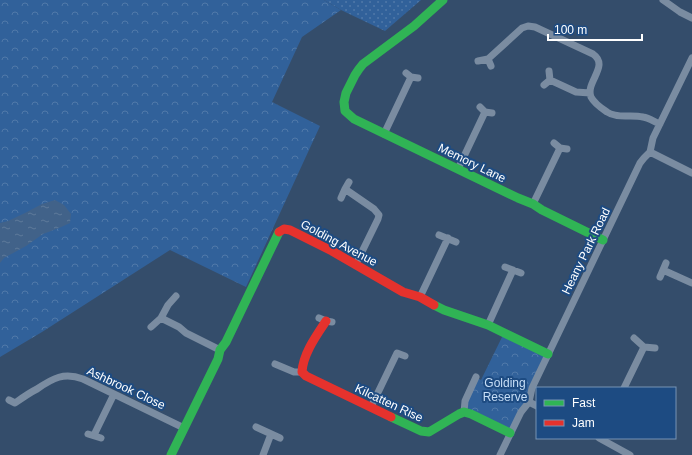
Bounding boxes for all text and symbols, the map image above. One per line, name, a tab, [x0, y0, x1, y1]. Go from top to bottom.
scale bar	[548, 16, 642, 42]
text: 100 m	[554, 23, 587, 37]
street label: Memory Lane	[436, 141, 508, 186]
street label: Heany Park Road	[559, 205, 613, 297]
street label: Golding Avenue	[298, 217, 380, 269]
street label: Ashbrook Close	[85, 364, 168, 412]
park label: Golding Reserve	[483, 376, 528, 404]
street label: Kilcatten Rise	[353, 381, 425, 425]
legend	[536, 387, 676, 439]
text: Fast	[572, 396, 596, 410]
text: Jam	[572, 416, 595, 430]

